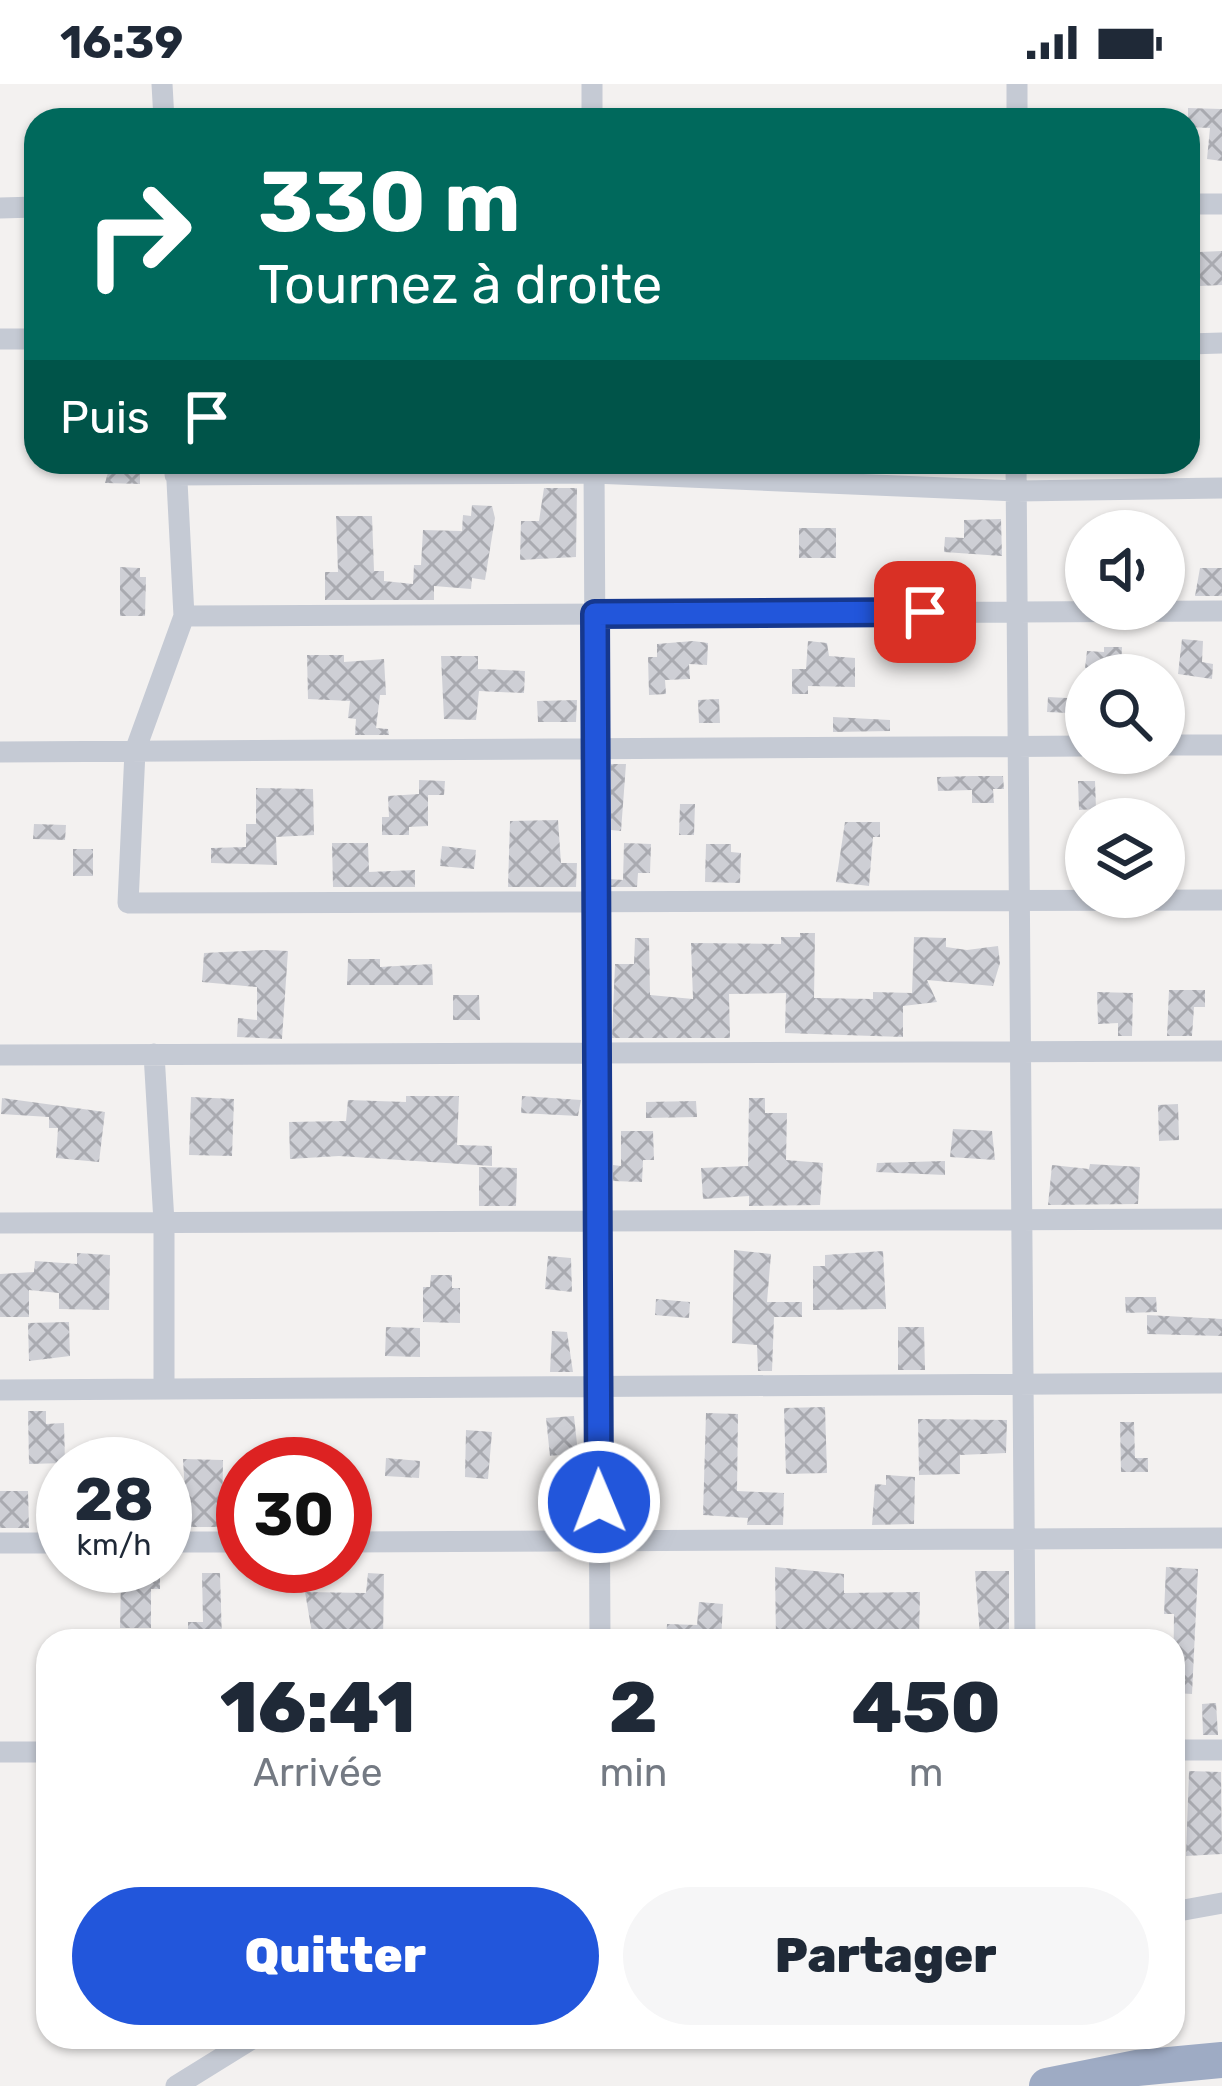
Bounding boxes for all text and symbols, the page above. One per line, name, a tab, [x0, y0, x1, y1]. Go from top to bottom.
text: 16:39	[60, 16, 183, 69]
text: 330 m	[258, 152, 521, 252]
icon: right	[60, 156, 216, 312]
text: Tournez à droite	[258, 253, 662, 317]
icon: arrive	[174, 384, 240, 450]
text: Puis	[60, 391, 150, 444]
map controls	[1065, 510, 1185, 918]
button: sound	[1065, 510, 1185, 630]
pin	[874, 561, 976, 663]
icon: arrive	[892, 579, 958, 645]
button: search	[1065, 654, 1185, 774]
button: layers	[1065, 798, 1185, 918]
speed limit sign: 30	[216, 1437, 372, 1593]
position arrow	[536, 1439, 662, 1565]
text: 28	[74, 1464, 154, 1535]
text: km/h	[77, 1527, 151, 1563]
text: 16:41	[220, 1665, 416, 1750]
text: 2	[609, 1665, 658, 1750]
text: 450	[851, 1665, 1001, 1750]
text: Arrivée	[253, 1750, 383, 1796]
text: min	[600, 1750, 667, 1796]
text: m	[909, 1750, 943, 1796]
button: Quitter	[72, 1887, 599, 2025]
button: Partager	[623, 1887, 1149, 2025]

